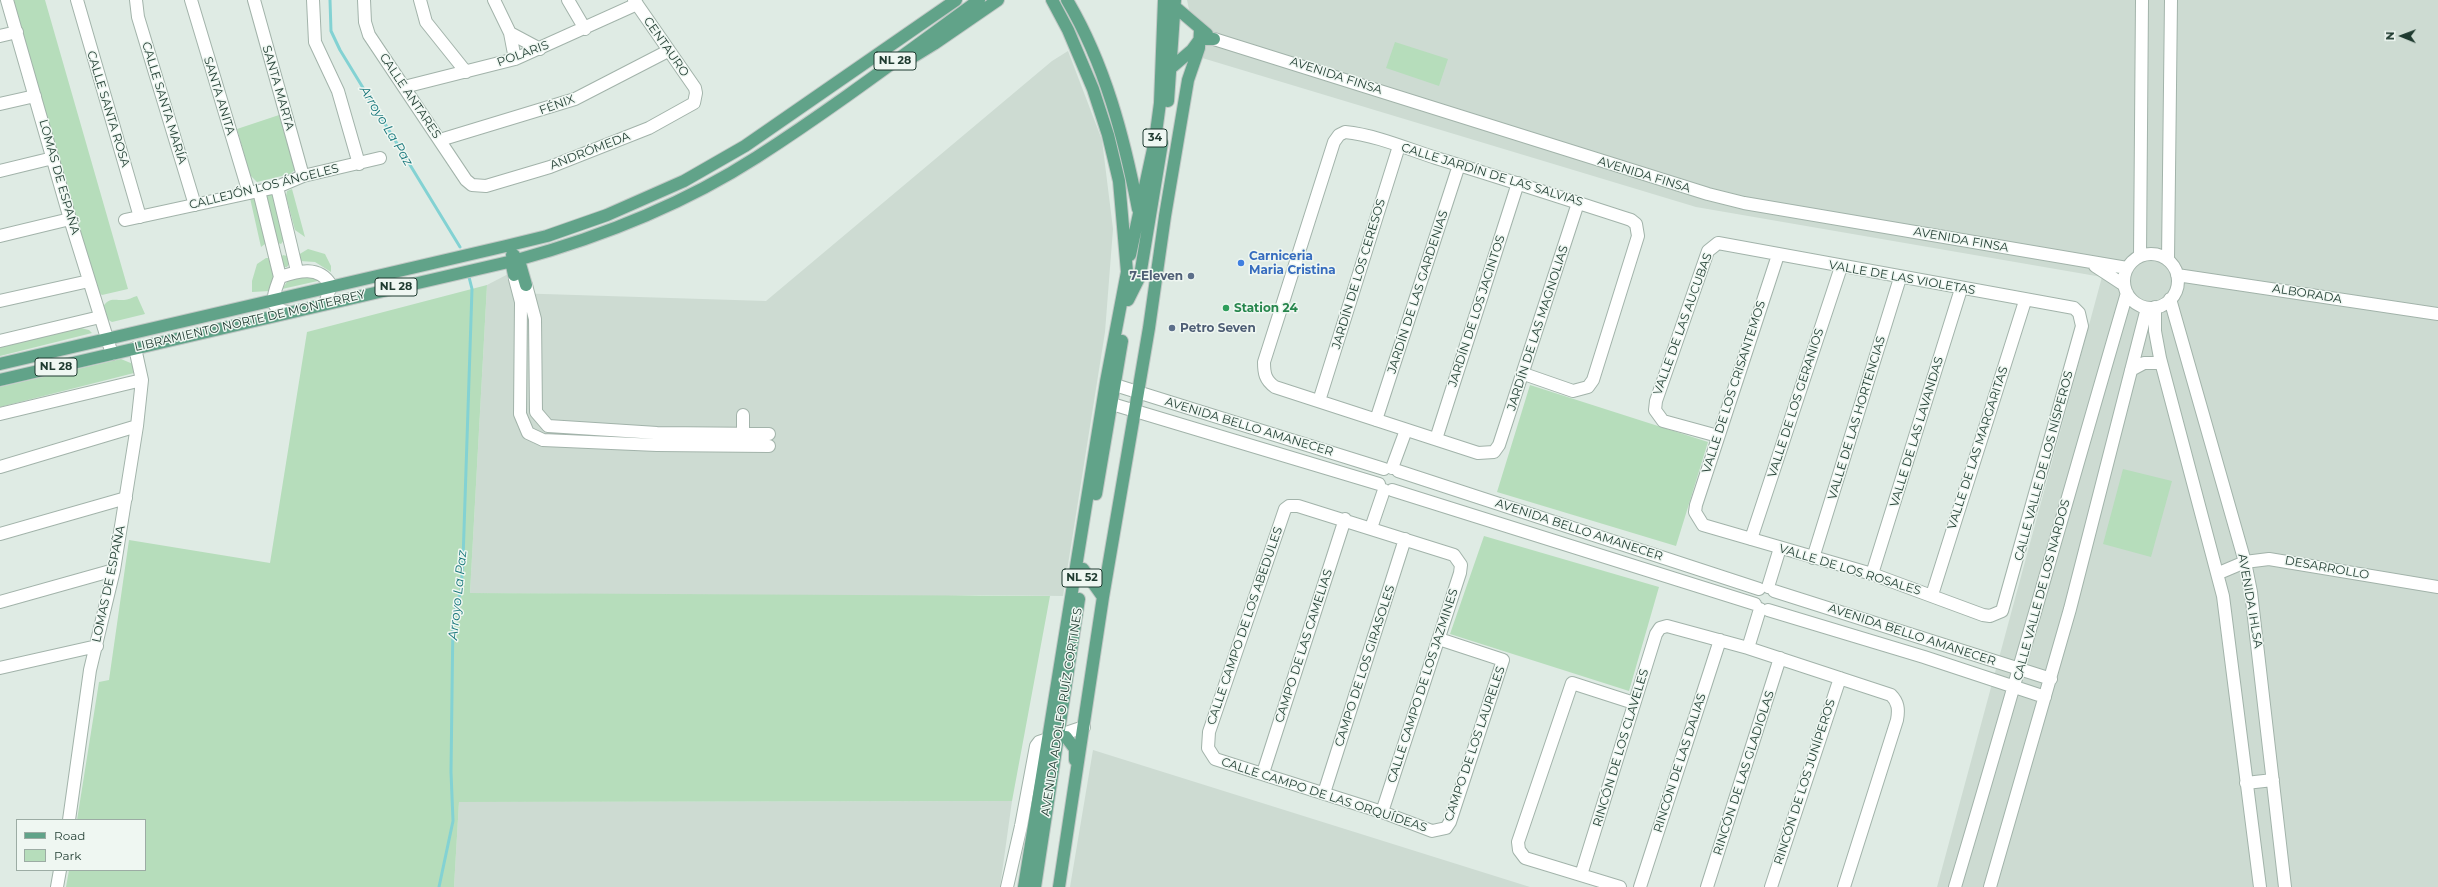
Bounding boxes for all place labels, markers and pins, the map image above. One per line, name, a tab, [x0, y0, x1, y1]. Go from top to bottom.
place label: Carniceria Maria Cristina	[1249, 249, 1336, 277]
marker: Carniceria Maria Cristina	[1236, 258, 1246, 268]
place label: 7-Eleven	[1130, 269, 1183, 283]
marker: 7-Eleven	[1186, 271, 1196, 281]
place label: Station 24	[1234, 301, 1298, 315]
marker: Station 24	[1221, 303, 1231, 313]
place label: Petro Seven	[1180, 321, 1256, 335]
marker: Petro Seven	[1167, 323, 1177, 333]

